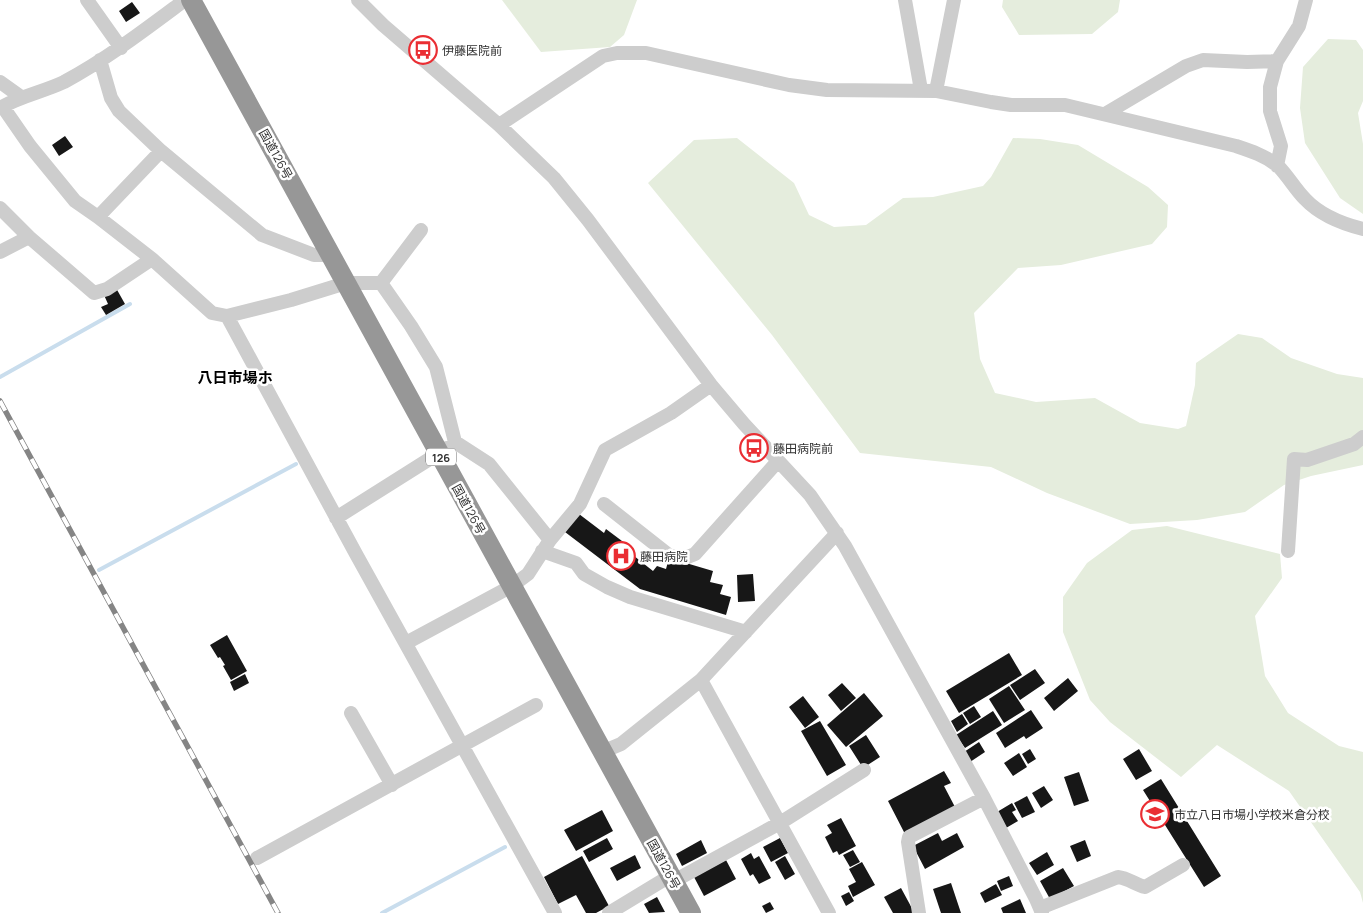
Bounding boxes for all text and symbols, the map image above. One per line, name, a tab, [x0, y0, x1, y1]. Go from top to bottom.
bus stop icon: 伊藤医院前	[408, 35, 438, 65]
place label: 伊藤医院前	[442, 42, 502, 59]
street label: 国道126号	[255, 126, 297, 182]
district label: 八日市場ホ	[197, 367, 273, 388]
bus stop icon: 藤田病院前	[739, 433, 769, 463]
place label: 藤田病院前	[773, 440, 833, 457]
road number: 126	[426, 448, 456, 466]
street label: 国道126号	[448, 481, 490, 537]
hospital icon: 藤田病院	[606, 541, 636, 571]
place label: 藤田病院	[640, 548, 688, 565]
school or university icon: 市立八日市場小学校米倉分校	[1140, 799, 1170, 829]
place label: 市立八日市場小学校米倉分校	[1174, 806, 1330, 823]
street label: 国道126号	[643, 836, 685, 892]

